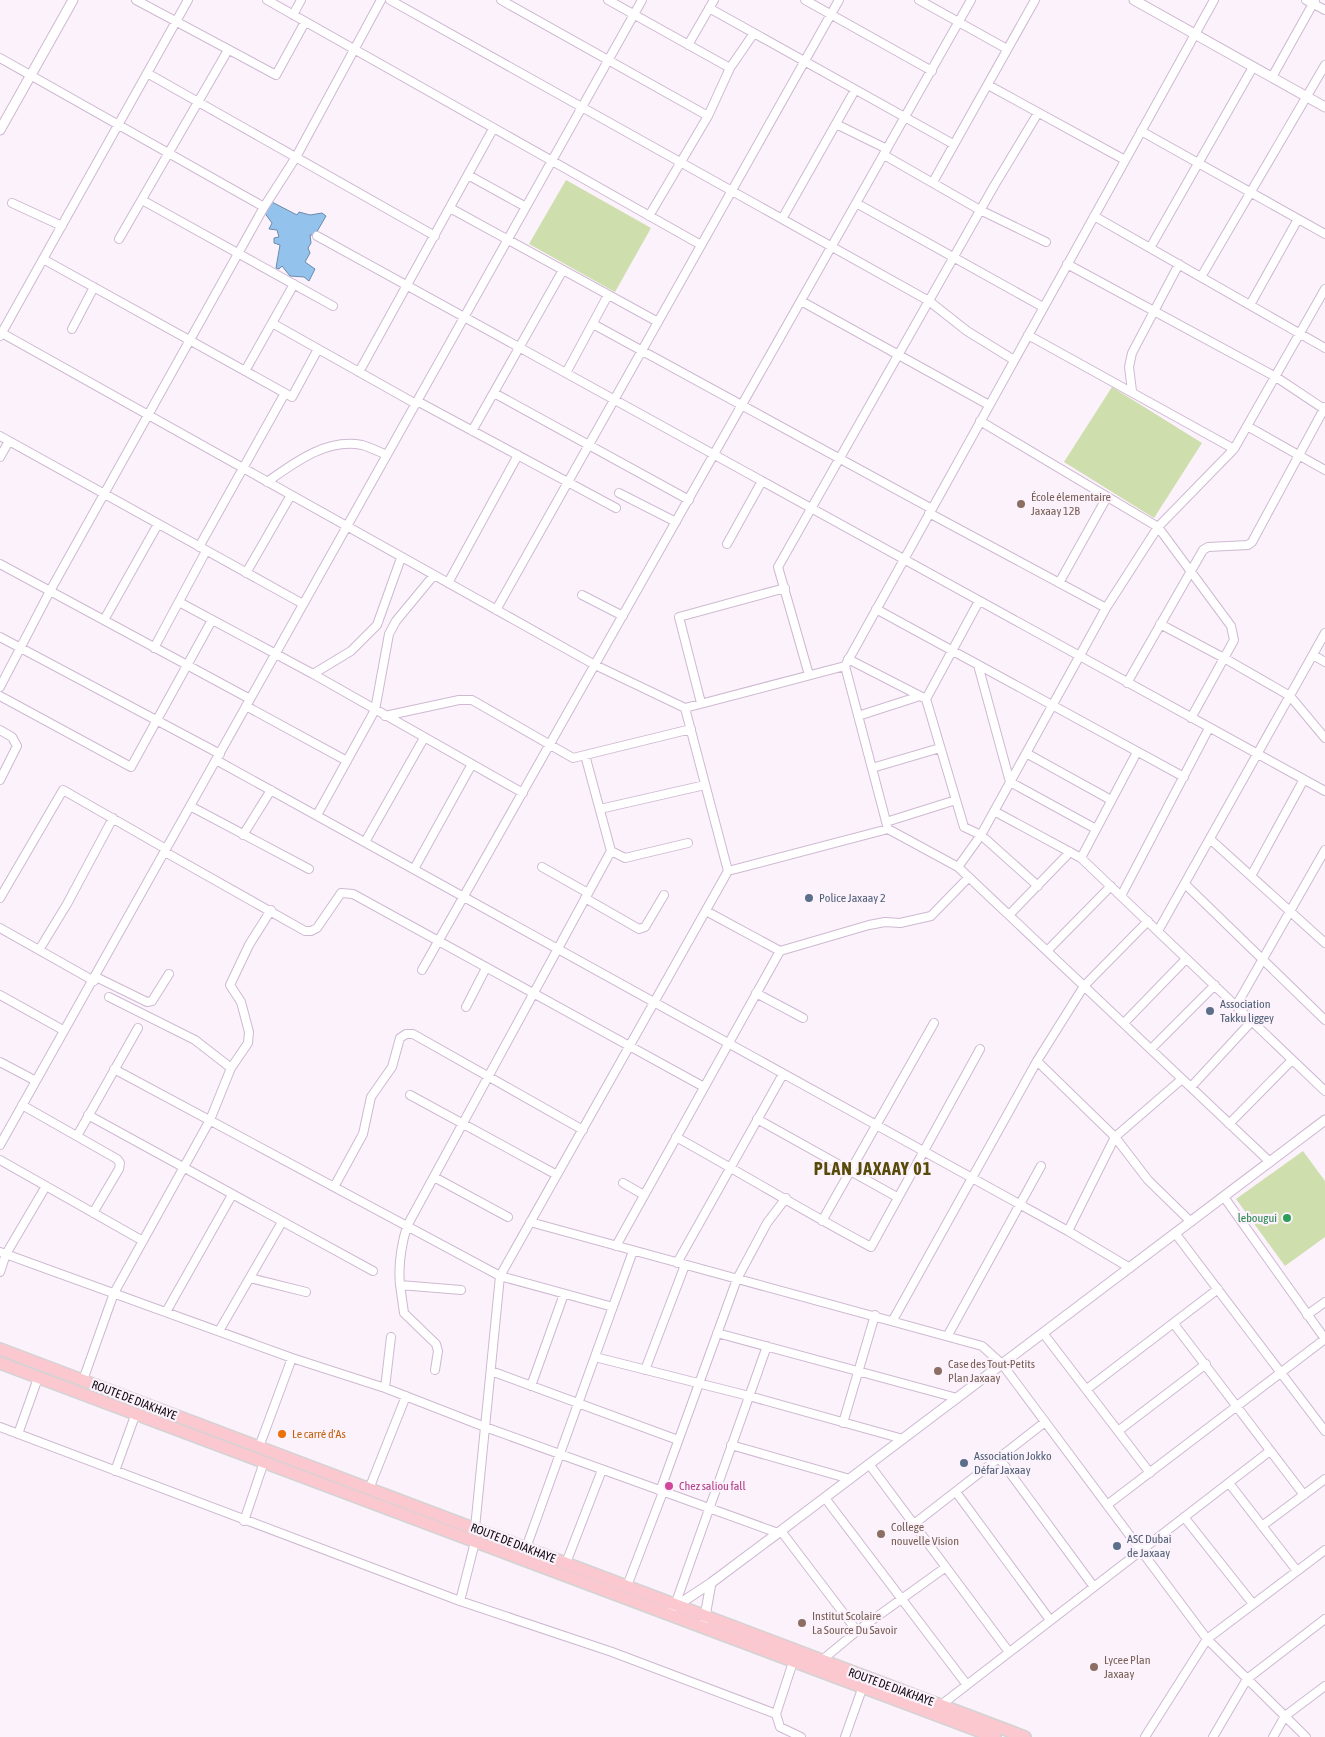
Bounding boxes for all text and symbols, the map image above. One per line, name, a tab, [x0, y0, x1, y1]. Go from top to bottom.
place label: École élementaire Jaxaay 12B	[1031, 490, 1111, 518]
marker: École élementaire Jaxaay 12B	[1015, 498, 1027, 510]
place label: Police Jaxaay 2	[819, 891, 886, 905]
marker: Police Jaxaay 2	[803, 892, 815, 904]
place label: Association Takku liggey	[1220, 997, 1274, 1025]
marker: Association Takku liggey	[1204, 1005, 1216, 1017]
district label: PLAN JAXAAY 01	[814, 1158, 932, 1179]
place label: lebougui	[1238, 1211, 1277, 1225]
marker: lebougui	[1281, 1212, 1293, 1224]
place label: Case des Tout-Petits Plan Jaxaay	[948, 1357, 1035, 1385]
marker: Case des Tout-Petits Plan Jaxaay	[932, 1365, 944, 1377]
street label: ROUTE DE DIAKHAYE	[90, 1377, 178, 1423]
place label: Le carré d'As	[292, 1427, 346, 1441]
marker: Le carré d'As	[276, 1428, 288, 1440]
place label: Association Jokko Défar Jaxaay	[974, 1449, 1052, 1477]
marker: Association Jokko Défar Jaxaay	[958, 1457, 970, 1469]
place label: Chez saliou fall	[679, 1479, 747, 1493]
marker: Chez saliou fall	[663, 1480, 675, 1492]
street label: ROUTE DE DIAKHAYE	[469, 1520, 557, 1566]
place label: College nouvelle Vision	[891, 1520, 959, 1548]
marker: College nouvelle Vision	[875, 1528, 887, 1540]
place label: ASC Dubai de Jaxaay	[1127, 1532, 1172, 1560]
marker: ASC Dubai de Jaxaay	[1111, 1540, 1123, 1552]
place label: Institut Scolaire La Source Du Savoir	[812, 1609, 897, 1637]
marker: Institut Scolaire La Source Du Savoir	[796, 1617, 808, 1629]
place label: Lycee Plan Jaxaay	[1104, 1653, 1151, 1681]
marker: Lycee Plan Jaxaay	[1088, 1661, 1100, 1673]
street label: ROUTE DE DIAKHAYE	[846, 1665, 936, 1709]

